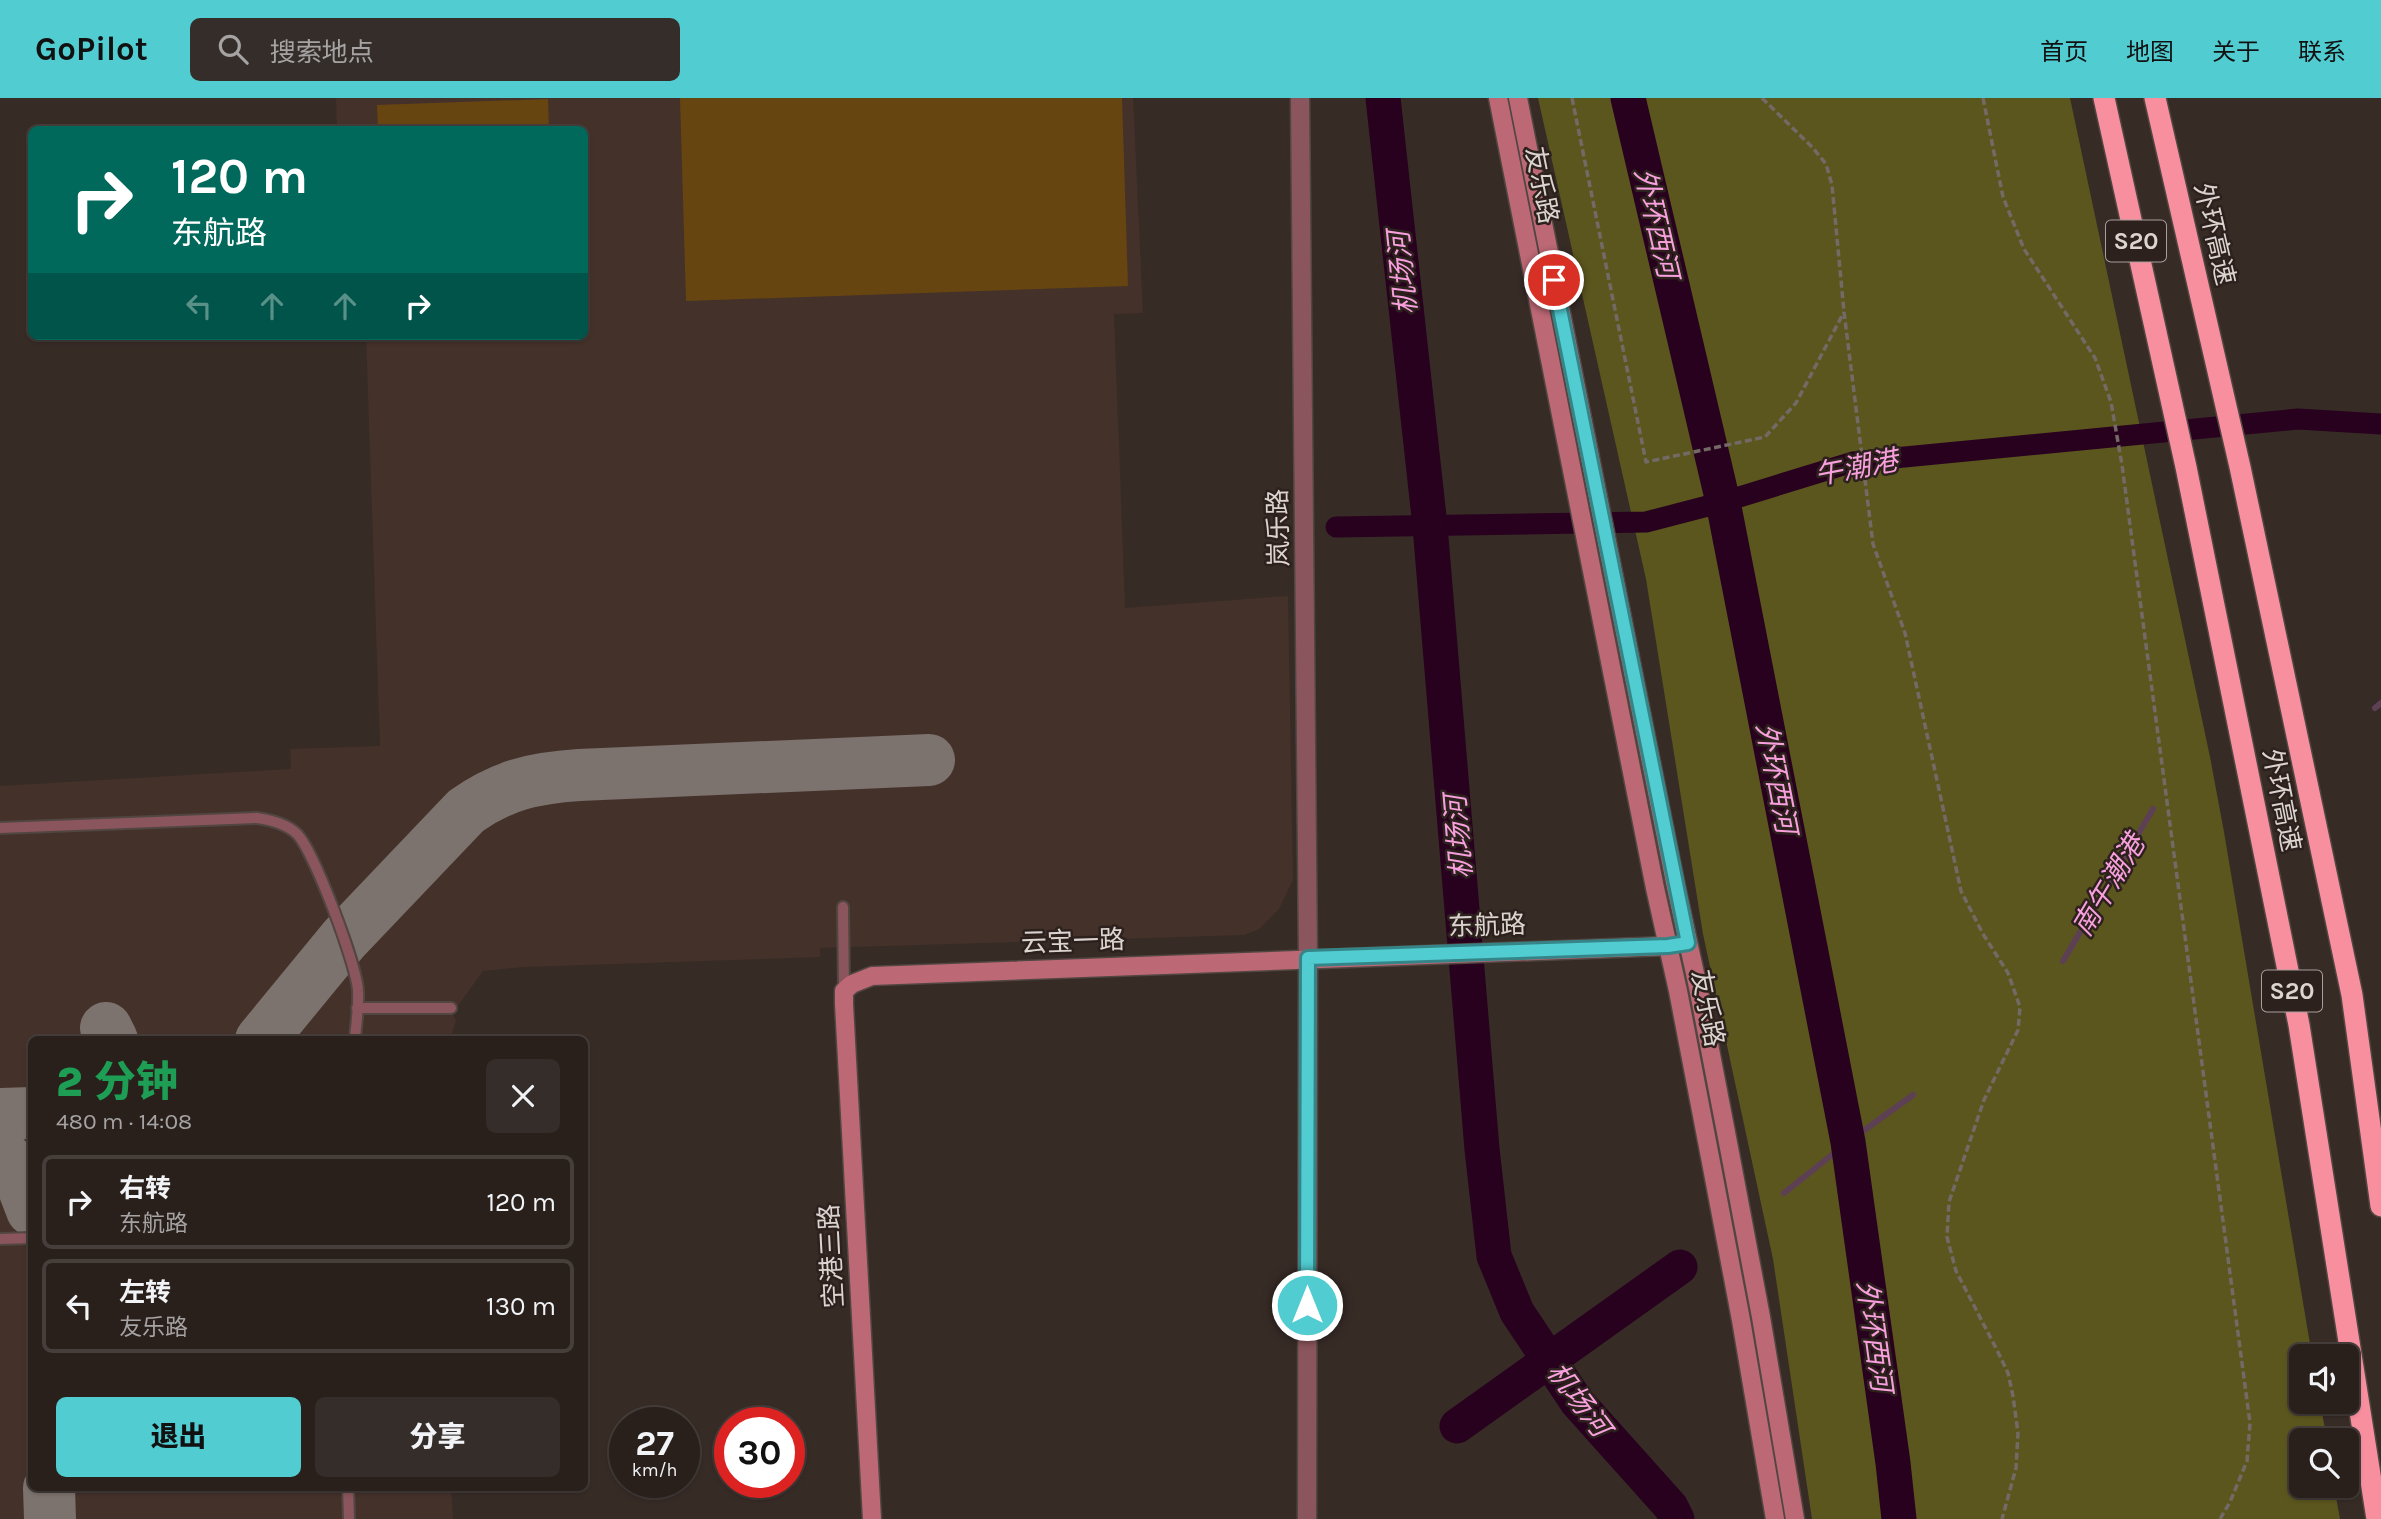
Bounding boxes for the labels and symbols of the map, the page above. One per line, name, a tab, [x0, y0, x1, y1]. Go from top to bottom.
street label: 友乐路	[1519, 144, 1564, 226]
water label: 外环西河	[1628, 165, 1686, 286]
street label: 外环高速	[2188, 180, 2241, 288]
road number: S20	[2106, 220, 2166, 261]
water label: 机场河	[1381, 224, 1423, 316]
pin	[1524, 250, 1584, 310]
water label: 午潮港	[1812, 443, 1904, 492]
street label: 岚乐路	[1262, 489, 1295, 567]
water label: 外环西河	[1750, 720, 1804, 841]
street label: 外环高速	[2256, 746, 2307, 854]
water label: 机场河	[1438, 789, 1479, 880]
water label: 南午潮港	[2065, 825, 2153, 942]
street label: 东航路	[1447, 909, 1527, 942]
street label: 云宝一路	[1021, 924, 1126, 959]
street label: 友乐路	[1685, 967, 1730, 1049]
road number: S20	[2262, 970, 2322, 1012]
street label: 空港三路	[813, 1203, 850, 1309]
position arrow	[1270, 1268, 1344, 1342]
water label: 外环西河	[1850, 1278, 1899, 1399]
water label: 机场河	[1540, 1356, 1620, 1447]
speed limit sign: 30	[714, 1407, 805, 1498]

